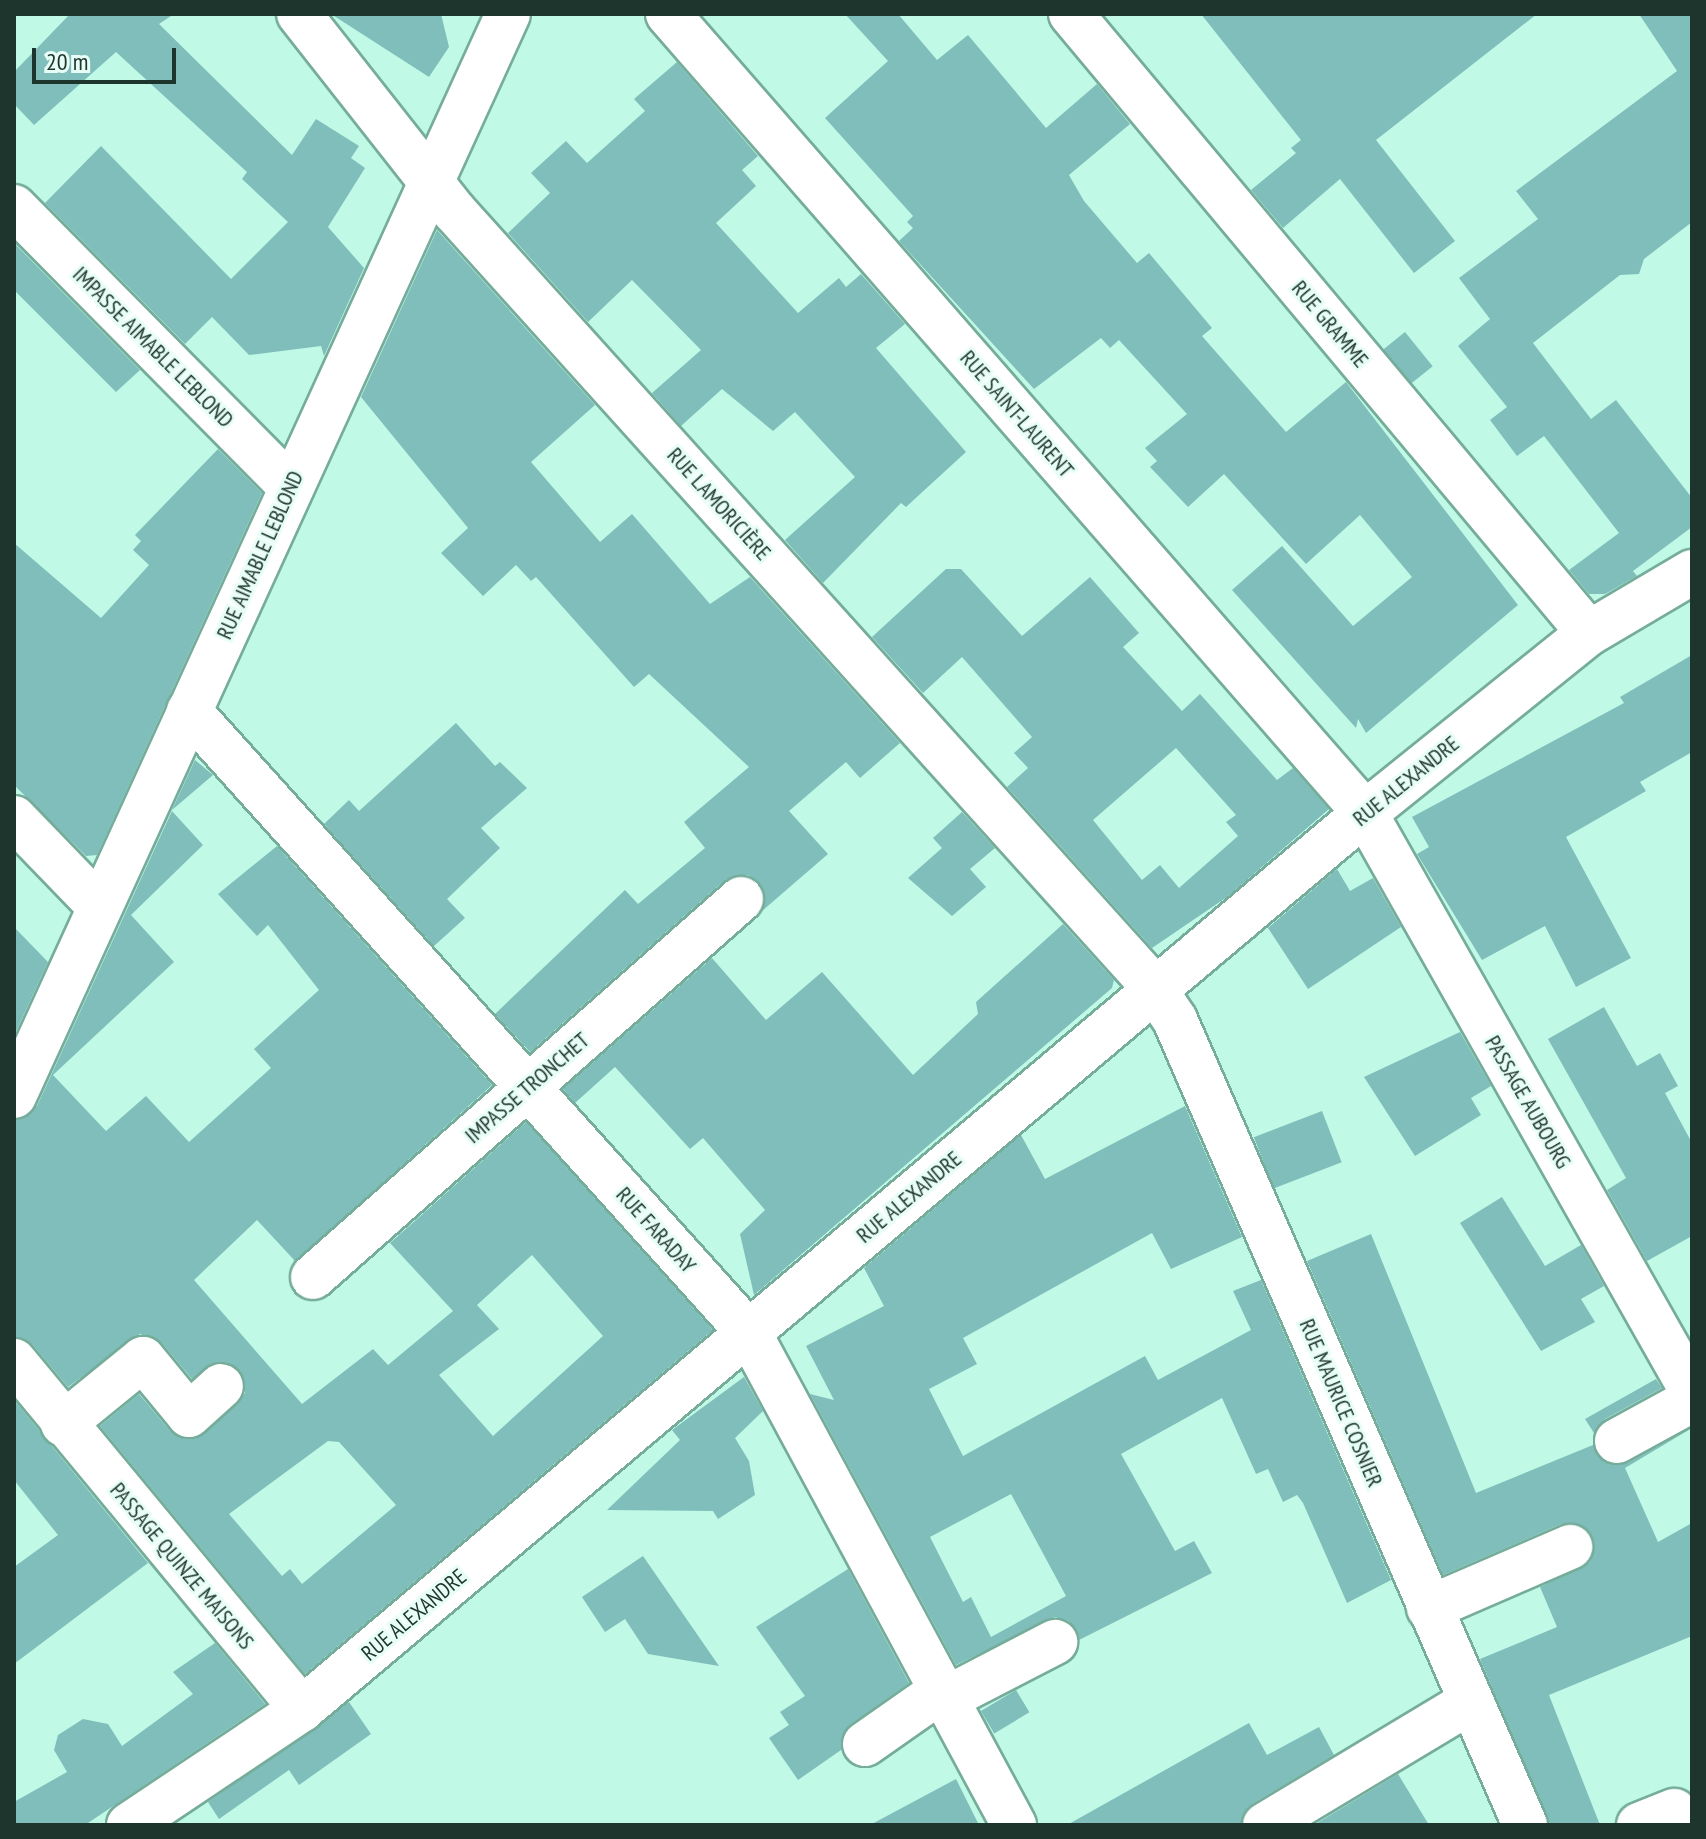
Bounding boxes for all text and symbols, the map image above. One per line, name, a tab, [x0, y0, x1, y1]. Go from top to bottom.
scale bar	[36, 32, 180, 82]
text: 20 m	[46, 46, 88, 77]
street label: IMPASSE AIMABLE LEBLOND	[67, 261, 239, 433]
street label: RUE GRAMME	[1286, 275, 1374, 373]
street label: RUE SAINT-LAURENT	[955, 345, 1079, 483]
street label: RUE LAMORICIÈRE	[662, 442, 776, 566]
street label: RUE AIMABLE LEBLOND	[211, 467, 309, 643]
street label: RUE ALEXANDRE	[1347, 730, 1465, 832]
street label: IMPASSE TRONCHET	[459, 1027, 595, 1149]
street label: PASSAGE AUBOURG	[1479, 1031, 1577, 1173]
street label: RUE ALEXANDRE	[851, 1145, 967, 1249]
street label: RUE FARADAY	[611, 1182, 701, 1278]
street label: RUE MAURICE COSNIER	[1294, 1315, 1388, 1491]
street label: PASSAGE QUINZE MAISONS	[105, 1477, 259, 1655]
street label: RUE ALEXANDRE	[356, 1563, 472, 1667]

